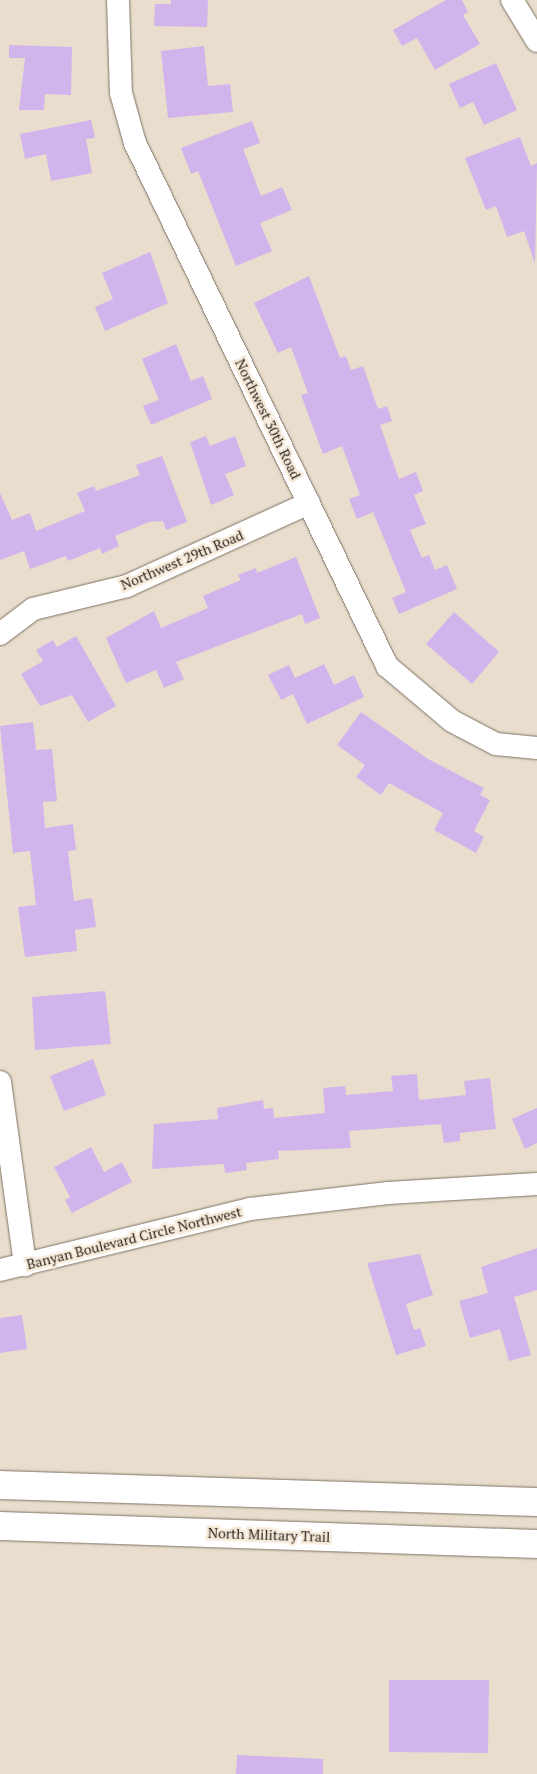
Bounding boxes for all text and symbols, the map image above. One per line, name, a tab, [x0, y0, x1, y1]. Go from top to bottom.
street label: Northwest 30th Road	[232, 356, 304, 482]
street label: Northwest 29th Road	[118, 527, 246, 593]
street label: Banyan Boulevard Circle Northwest	[25, 1203, 243, 1273]
street label: North Military Trail	[208, 1524, 330, 1546]

